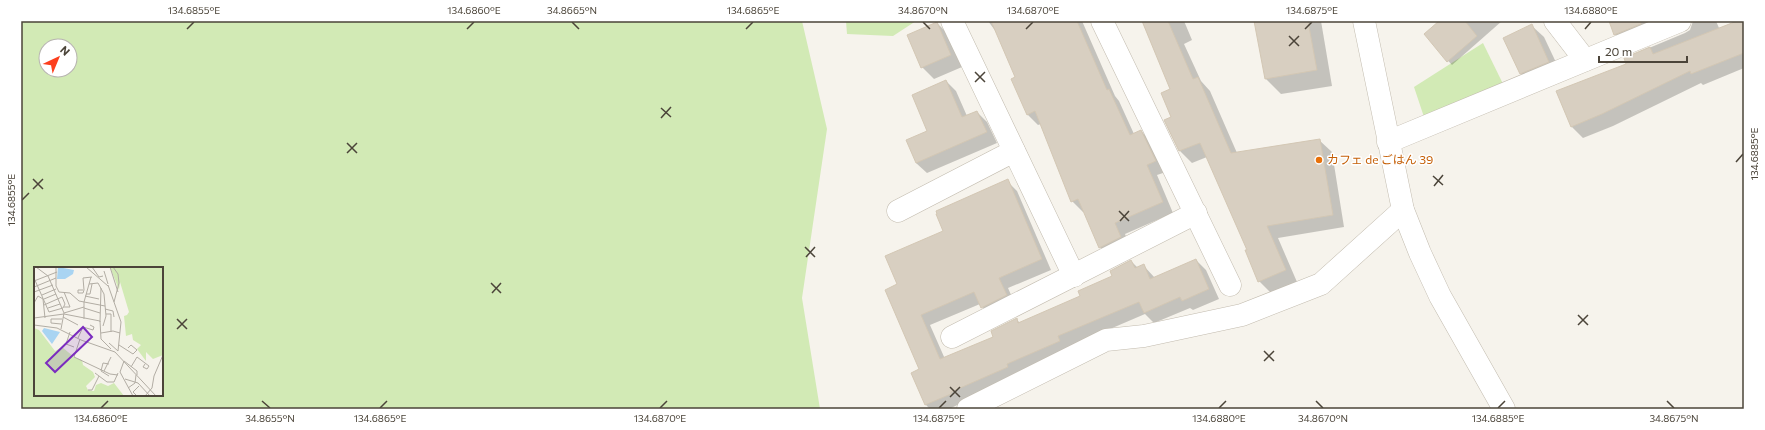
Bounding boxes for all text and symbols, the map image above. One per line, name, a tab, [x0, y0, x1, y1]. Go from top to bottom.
text: 134.6855°E	[168, 4, 220, 16]
text: 134.6860°E	[447, 4, 501, 16]
text: 34.8665°N	[547, 4, 597, 16]
text: 134.6865°E	[727, 4, 779, 16]
text: 34.8670°N	[898, 4, 948, 16]
text: 134.6870°E	[1007, 4, 1059, 16]
text: 134.6875°E	[1286, 4, 1338, 16]
text: 134.6880°E	[1564, 4, 1618, 16]
north arrow	[38, 38, 78, 78]
scale bar	[1599, 38, 1687, 64]
text: N	[58, 43, 73, 58]
text: 20 m	[1605, 44, 1632, 58]
text: 134.6885°E	[1748, 128, 1760, 180]
place label: カフェ de ごはん 39	[1327, 152, 1433, 166]
marker: カフェ de ごはん 39	[1314, 155, 1324, 165]
text: 134.6855°E	[5, 174, 17, 226]
inset map	[34, 267, 163, 396]
text: 134.6860°E	[74, 412, 128, 424]
text: 34.8655°N	[245, 412, 295, 424]
text: 134.6865°E	[354, 412, 406, 424]
text: 134.6870°E	[634, 412, 686, 424]
text: 134.6875°E	[913, 412, 965, 424]
text: 134.6880°E	[1192, 412, 1246, 424]
text: 34.8670°N	[1298, 412, 1348, 424]
text: 134.6885°E	[1472, 412, 1524, 424]
text: 34.8675°N	[1649, 412, 1699, 424]

